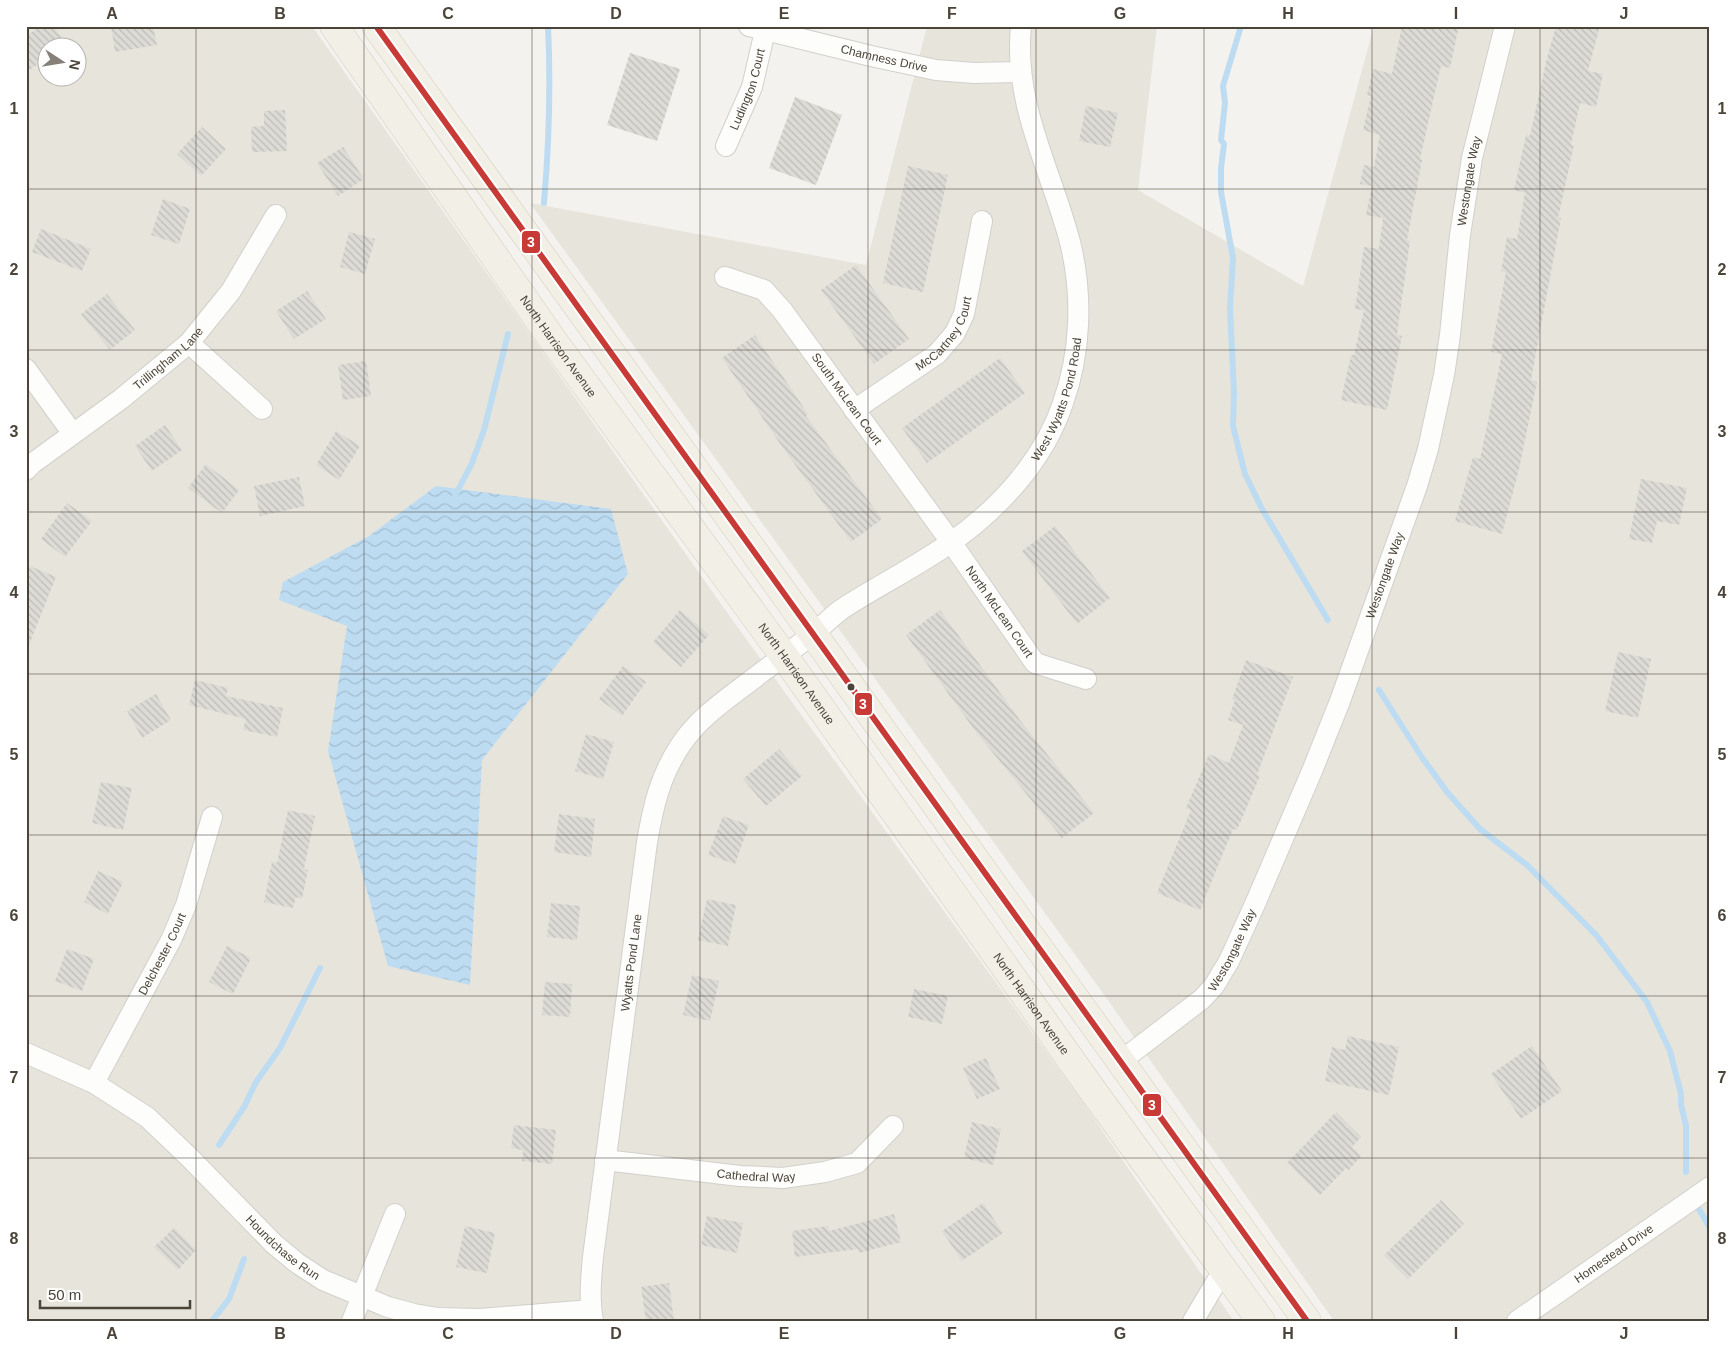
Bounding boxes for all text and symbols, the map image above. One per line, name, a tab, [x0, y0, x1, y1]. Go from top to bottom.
text: A	[106, 5, 118, 22]
text: B	[274, 5, 286, 22]
text: C	[442, 5, 454, 22]
text: D	[610, 5, 622, 22]
text: E	[779, 5, 790, 22]
text: F	[947, 5, 957, 22]
text: G	[1114, 5, 1126, 22]
text: H	[1282, 5, 1294, 22]
text: I	[1454, 5, 1458, 22]
text: J	[1620, 5, 1628, 22]
north arrow	[38, 38, 88, 88]
street label: Chamness Drive	[839, 42, 929, 75]
street label: Ludington Court	[727, 46, 768, 132]
text: N	[66, 58, 84, 71]
text: 1	[10, 100, 19, 117]
text: 1	[1718, 100, 1727, 117]
street label: Westongate Way	[1455, 135, 1484, 227]
line badge: 3	[521, 230, 541, 254]
text: 3	[527, 234, 535, 250]
text: 2	[10, 261, 19, 278]
text: 2	[1718, 261, 1727, 278]
street label: North Harrison Avenue	[517, 293, 599, 400]
street label: McCartney Court	[913, 295, 974, 374]
street label: Trillingham Lane	[131, 324, 206, 393]
street label: West Wyatts Pond Road	[1029, 337, 1084, 464]
street label: South McLean Court	[809, 350, 885, 448]
text: 3	[10, 423, 19, 440]
text: 3	[1718, 423, 1727, 440]
street label: Westongate Way	[1363, 530, 1407, 621]
street label: North McLean Court	[963, 563, 1036, 661]
text: 4	[10, 584, 19, 601]
text: 4	[1718, 584, 1727, 601]
street label: North Harrison Avenue	[755, 620, 838, 727]
unlabelled marker	[846, 682, 856, 692]
line badge: 3	[854, 692, 873, 716]
text: 3	[859, 696, 867, 712]
text: 5	[10, 746, 19, 763]
text: 5	[1718, 746, 1727, 763]
text: 6	[10, 907, 19, 924]
street label: Westongate Way	[1205, 907, 1259, 994]
text: 6	[1718, 907, 1727, 924]
street label: Delchester Court	[136, 910, 189, 997]
street label: Wyatts Pond Lane	[618, 913, 645, 1012]
street label: North Harrison Avenue	[990, 950, 1072, 1058]
text: 7	[10, 1069, 19, 1086]
text: 7	[1718, 1069, 1727, 1086]
line badge: 3	[1142, 1093, 1162, 1117]
text: 3	[1148, 1097, 1156, 1113]
street label: Cathedral Way	[716, 1166, 796, 1185]
street label: Houndchase Run	[243, 1212, 322, 1283]
street label: Homestead Drive	[1572, 1221, 1656, 1286]
text: 8	[10, 1230, 19, 1247]
text: 8	[1718, 1230, 1727, 1247]
scale bar	[40, 1277, 190, 1309]
text: 50 m	[48, 1286, 81, 1303]
text: A	[106, 1325, 118, 1342]
text: B	[274, 1325, 286, 1342]
text: C	[442, 1325, 454, 1342]
text: D	[610, 1325, 622, 1342]
text: E	[779, 1325, 790, 1342]
text: F	[947, 1325, 957, 1342]
text: G	[1114, 1325, 1126, 1342]
text: H	[1282, 1325, 1294, 1342]
text: I	[1454, 1325, 1458, 1342]
text: J	[1620, 1325, 1628, 1342]

